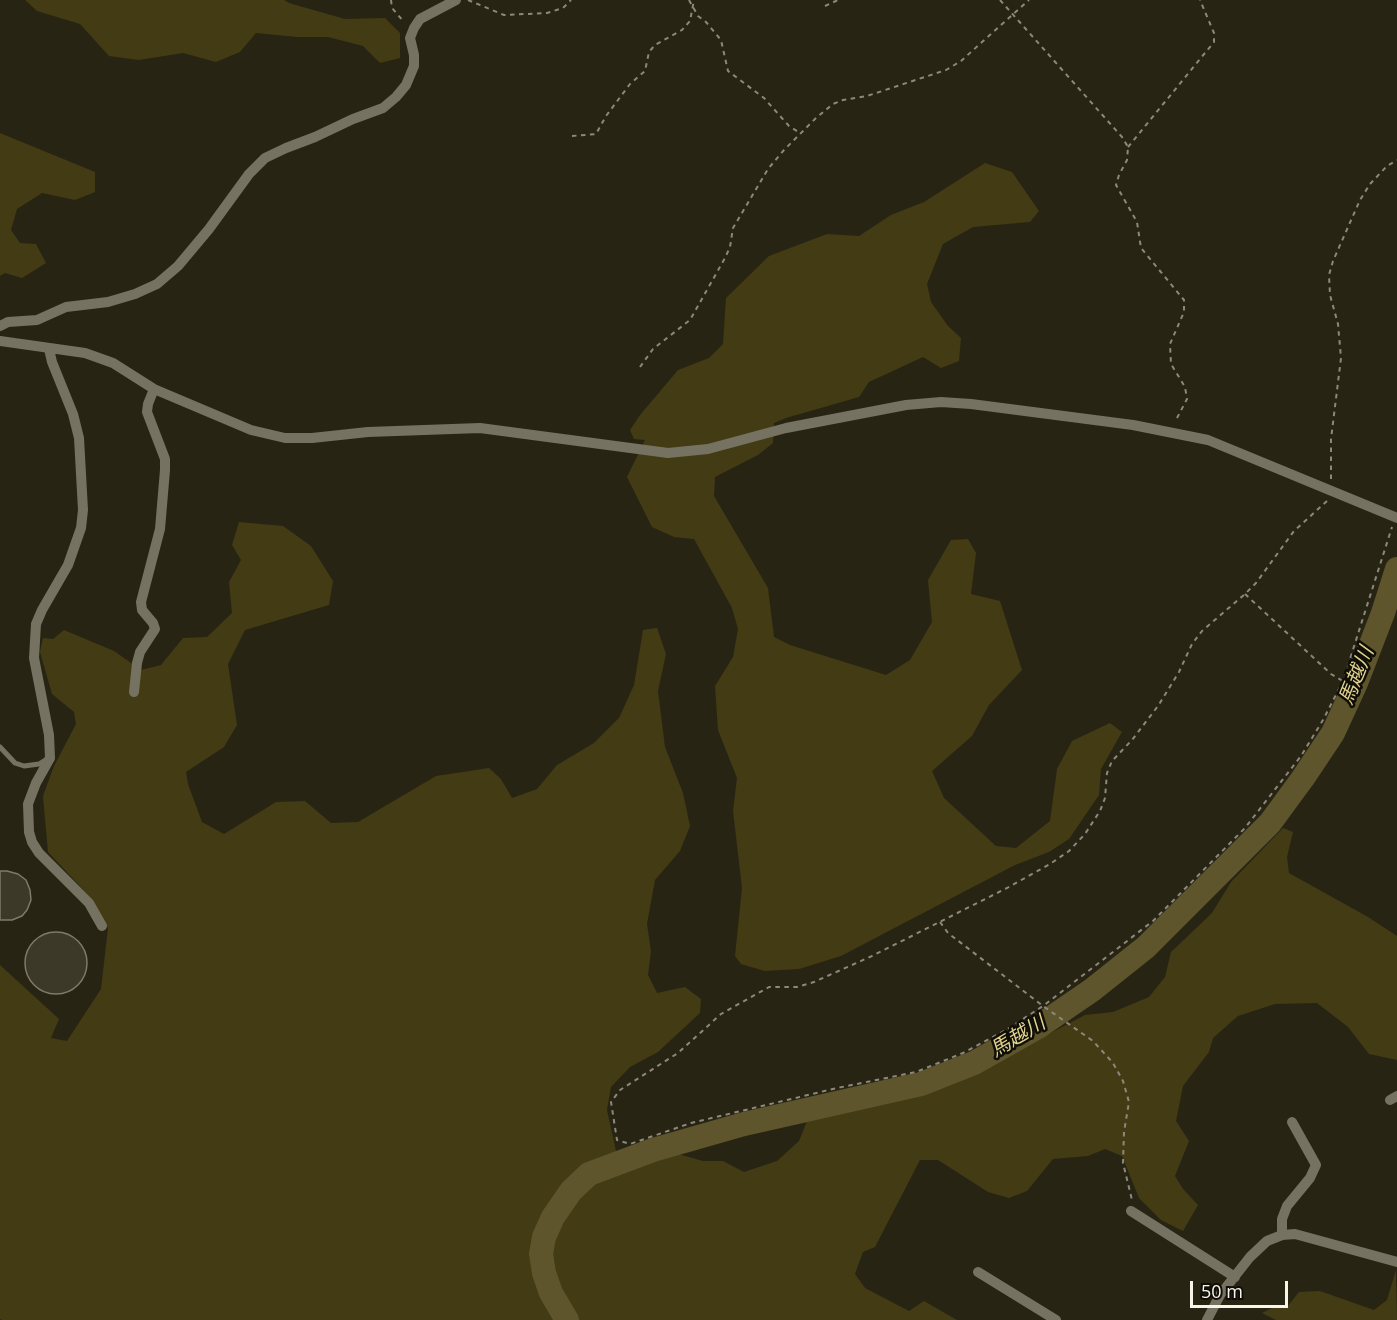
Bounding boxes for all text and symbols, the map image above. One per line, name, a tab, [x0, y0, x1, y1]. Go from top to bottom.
water label: 馬越川	[1335, 644, 1379, 708]
water label: 馬越川	[986, 1011, 1050, 1063]
scale bar	[1193, 1269, 1290, 1307]
text: 50 m	[1201, 1279, 1243, 1303]

